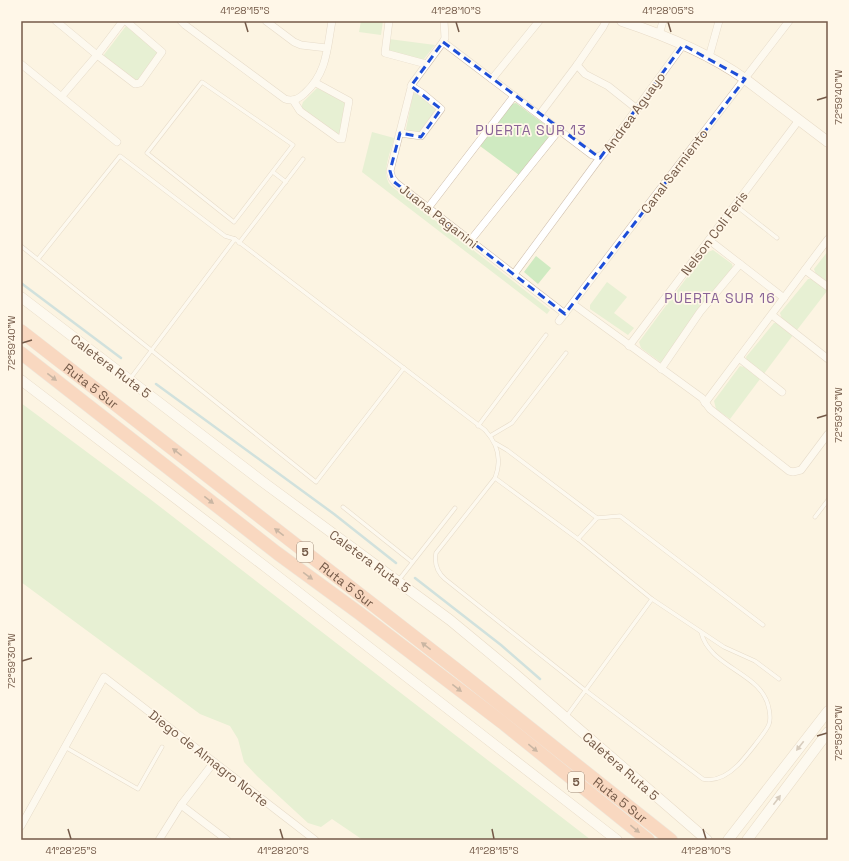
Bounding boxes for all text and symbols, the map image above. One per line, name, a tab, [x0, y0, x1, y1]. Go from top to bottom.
text: 41°28'15"S	[220, 4, 270, 17]
text: 41°28'10"S	[431, 4, 481, 17]
text: 41°28'05"S	[642, 4, 694, 17]
street label: Andrea Aguayo	[600, 69, 669, 156]
text: 72°59'40"W	[832, 69, 845, 125]
district label: PUERTA SUR 13	[475, 121, 587, 139]
street label: Canal Sarmiento	[637, 126, 712, 217]
street label: Juana Paganini	[396, 181, 481, 252]
street label: Nelson Coli Feris	[677, 188, 752, 279]
district label: PUERTA SUR 16	[664, 289, 776, 307]
text: 72°59'40"W	[5, 315, 18, 371]
street label: Caletera Ruta 5	[67, 331, 154, 402]
street label: Ruta 5 Sur	[60, 359, 122, 413]
one-way arrow	[46, 372, 57, 381]
text: 72°59'30"W	[832, 387, 845, 443]
one-way arrow	[171, 448, 182, 457]
one-way arrow	[204, 496, 215, 504]
street label: Caletera Ruta 5	[326, 526, 414, 597]
one-way arrow	[274, 528, 285, 536]
road number: 5	[297, 542, 313, 562]
street label: Ruta 5 Sur	[316, 558, 378, 612]
one-way arrow	[303, 572, 314, 580]
text: 72°59'30"W	[5, 633, 18, 689]
one-way arrow	[421, 642, 432, 650]
one-way arrow	[451, 683, 462, 692]
text: 72°59'20"W	[832, 705, 845, 761]
street label: Diego de Almagro Norte	[145, 706, 272, 811]
street label: Caletera Ruta 5	[579, 728, 663, 804]
one-way arrow	[795, 741, 804, 752]
one-way arrow	[528, 743, 539, 752]
road number: 5	[568, 772, 584, 792]
street label: Ruta 5 Sur	[589, 773, 651, 827]
one-way arrow	[773, 794, 781, 805]
one-way arrow	[629, 825, 640, 833]
text: 41°28'25"S	[45, 844, 97, 857]
text: 41°28'20"S	[257, 844, 309, 857]
text: 41°28'15"S	[469, 844, 519, 857]
text: 41°28'10"S	[681, 844, 731, 857]

